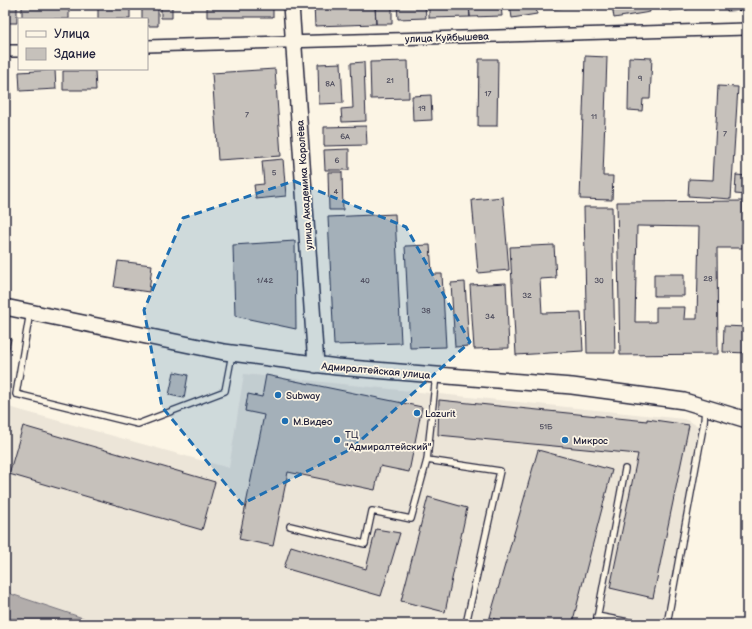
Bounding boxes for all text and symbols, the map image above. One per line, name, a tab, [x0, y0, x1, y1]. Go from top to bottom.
legend	[18, 18, 148, 70]
text: Улица	[54, 27, 90, 42]
street label: улица Куйбышева	[405, 31, 489, 45]
text: Здание	[54, 47, 96, 62]
house number: 9	[638, 74, 643, 83]
house number: 21	[386, 76, 394, 85]
house number: 8А	[325, 79, 335, 88]
house number: 17	[484, 89, 492, 98]
house number: 19	[418, 104, 426, 113]
house number: 7	[245, 110, 249, 119]
house number: 11	[591, 112, 597, 121]
street label: улица Академика Королёва	[294, 120, 316, 250]
house number: 7	[723, 129, 727, 138]
house number: 6А	[340, 132, 350, 141]
house number: 6	[335, 156, 340, 165]
house number: 5	[272, 168, 277, 177]
house number: 4	[334, 187, 339, 196]
house number: 28	[703, 274, 713, 283]
house number: 1/42	[257, 276, 273, 285]
house number: 40	[360, 276, 370, 285]
house number: 30	[594, 276, 604, 285]
house number: 32	[522, 291, 532, 300]
house number: 38	[421, 306, 431, 315]
house number: 34	[485, 312, 495, 321]
street label: Адмиралтейская улица	[320, 360, 431, 382]
marker: Subway	[273, 390, 283, 400]
place label: Subway	[286, 390, 320, 402]
marker: Lazurit	[412, 408, 422, 418]
place label: Lazurit	[425, 408, 455, 420]
marker: М.Видео	[280, 416, 290, 426]
place label: М.Видео	[293, 416, 332, 428]
house number: 51Б	[539, 422, 553, 431]
place label: ТЦ "Адмиралтейский"	[345, 429, 432, 453]
marker: ТЦ "Адмиралтейский"	[332, 435, 342, 445]
marker: Микрос	[560, 435, 570, 445]
place label: Микрос	[573, 435, 608, 447]

